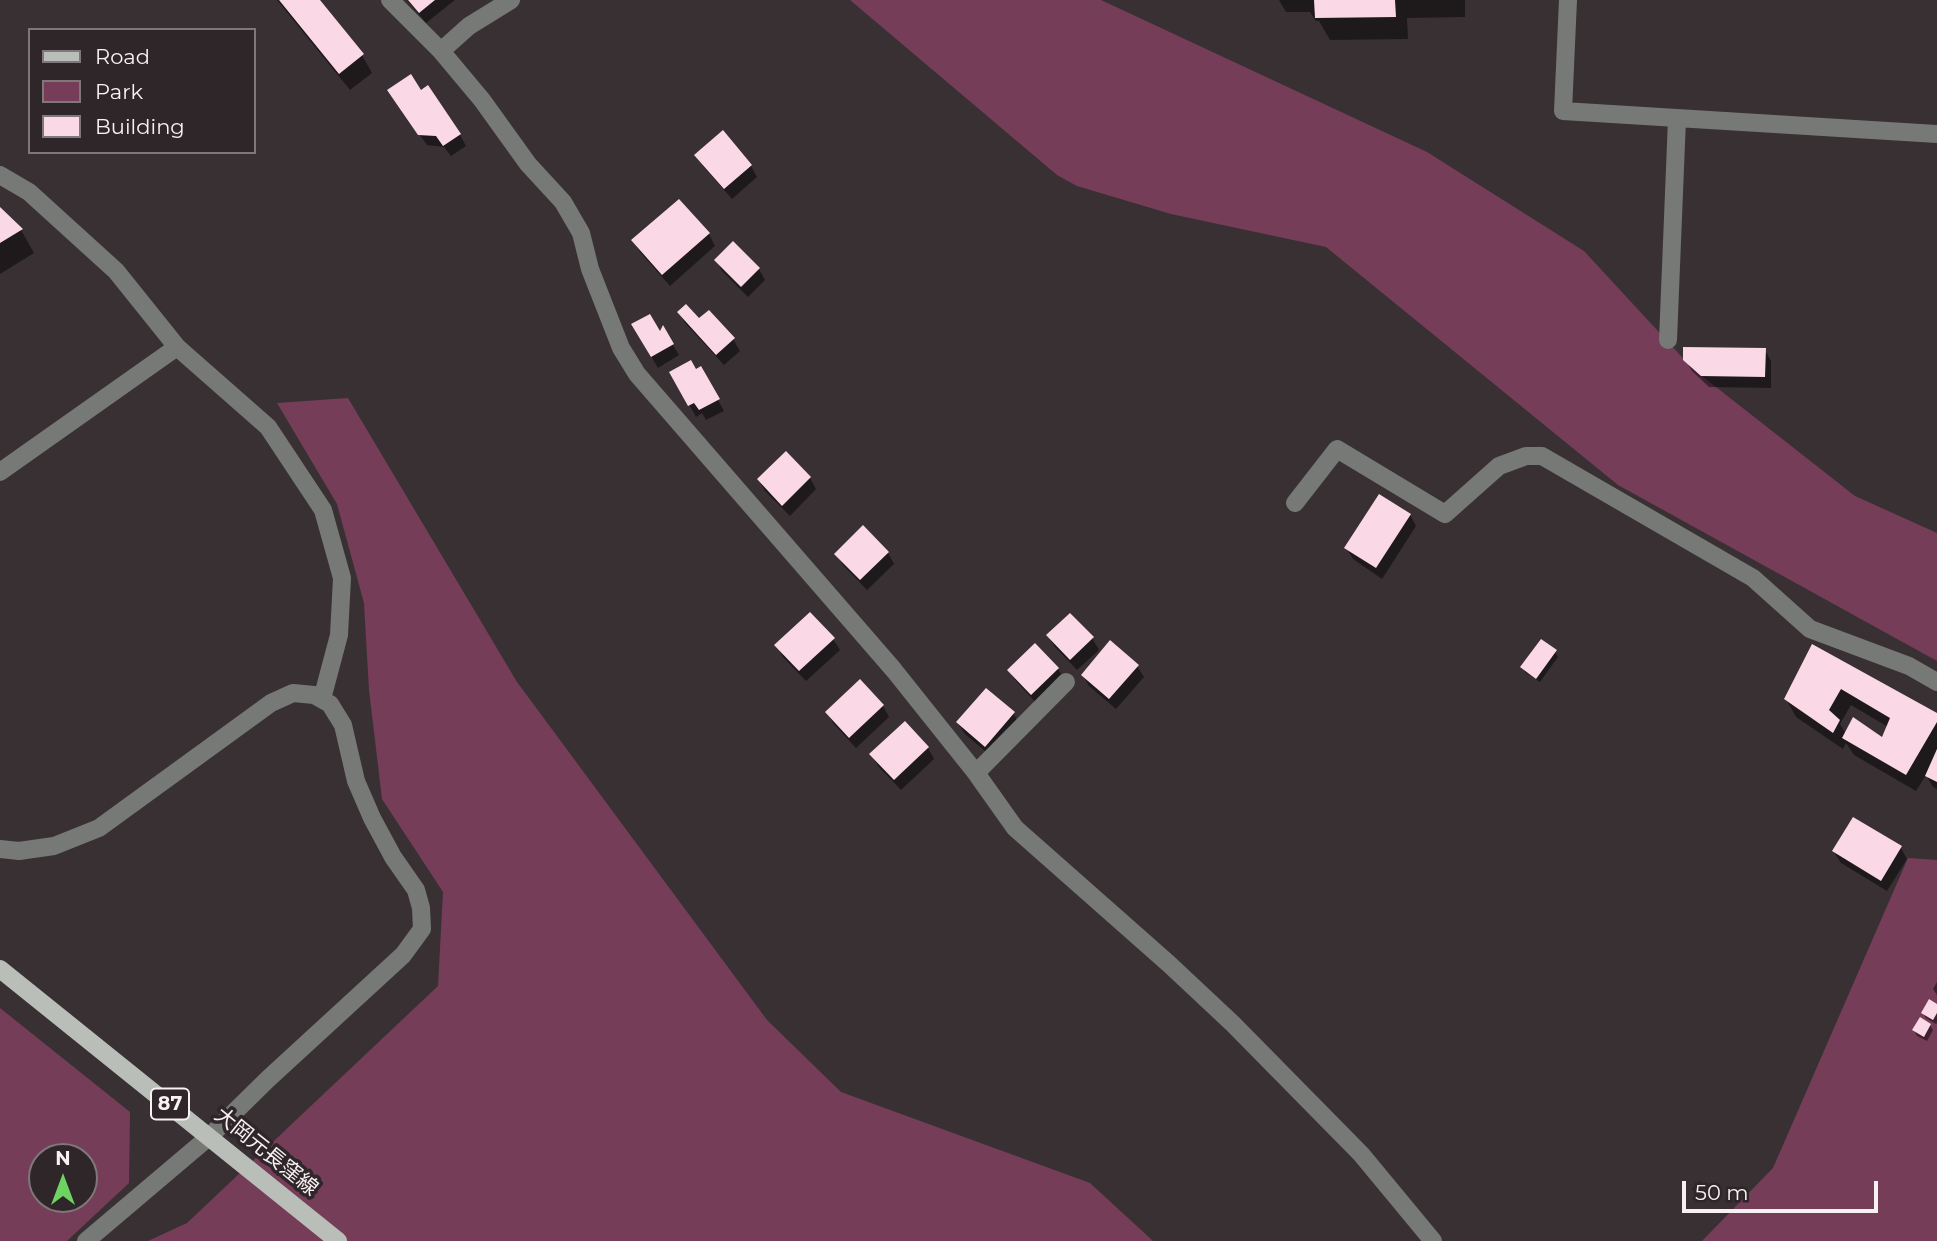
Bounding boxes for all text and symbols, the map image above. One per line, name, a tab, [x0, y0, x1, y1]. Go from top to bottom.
legend	[28, 28, 256, 154]
text: Road	[95, 44, 150, 69]
text: Park	[95, 79, 143, 104]
text: Building	[95, 114, 185, 139]
road number: 87	[151, 1088, 189, 1120]
street label: 大岡元長窪線	[209, 1103, 323, 1201]
north arrow	[28, 1143, 98, 1213]
text: N	[55, 1147, 71, 1170]
scale bar	[1685, 1168, 1881, 1212]
text: 50 m	[1695, 1180, 1749, 1205]

